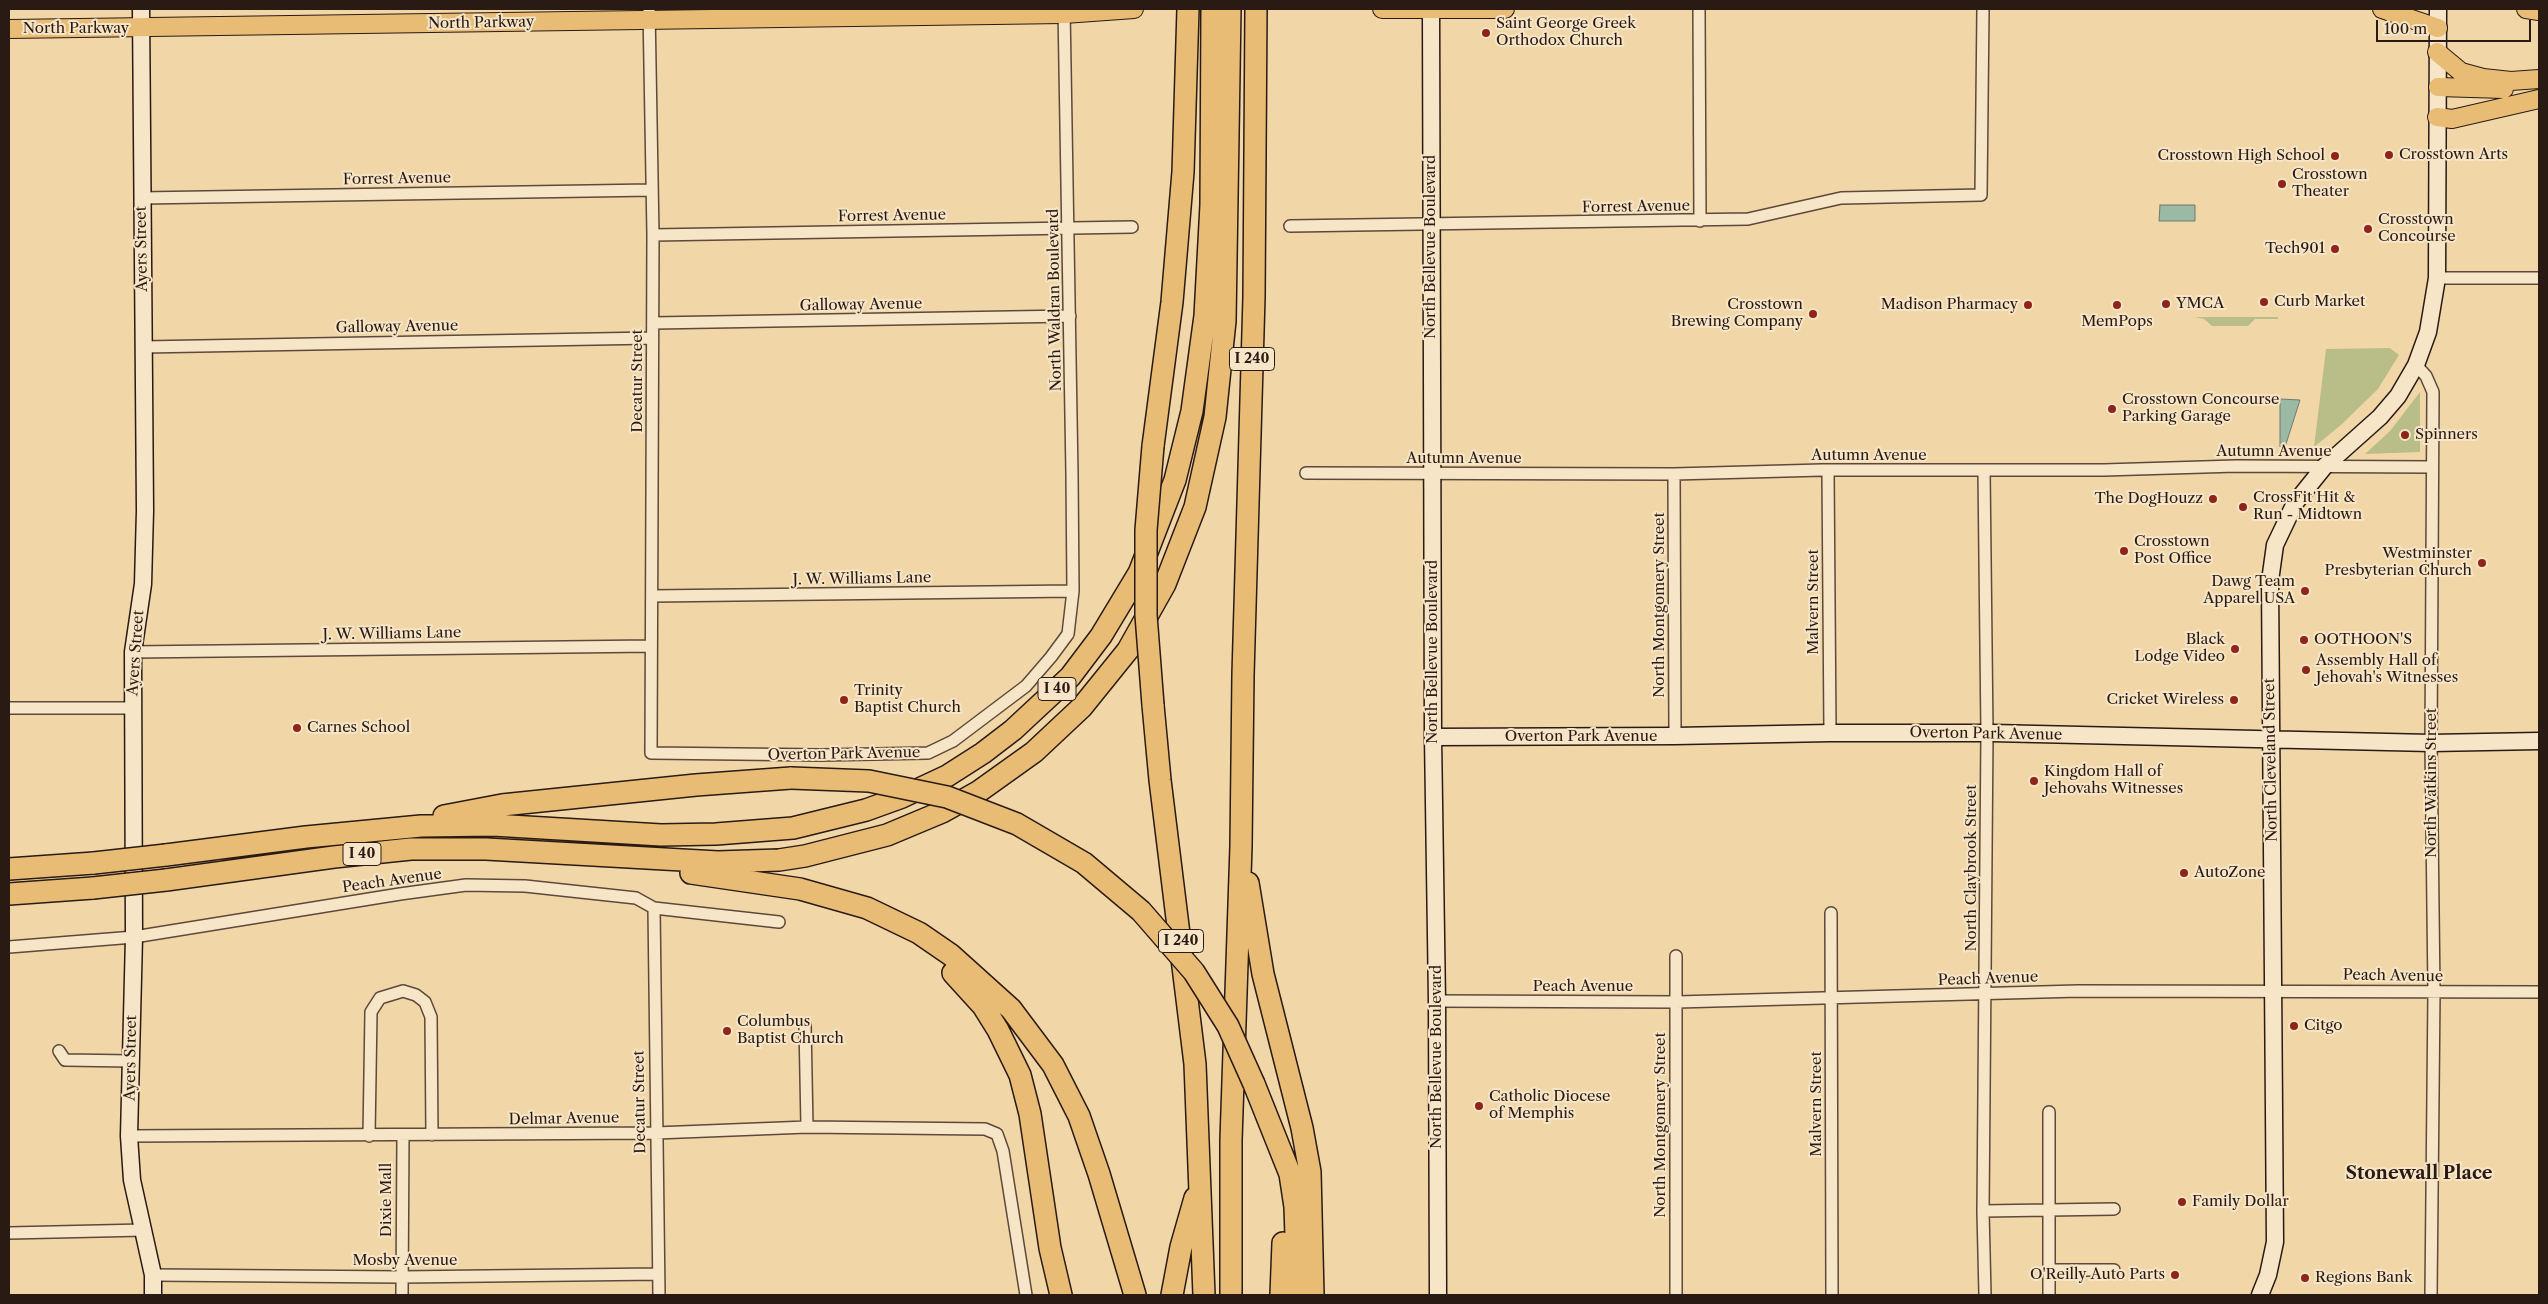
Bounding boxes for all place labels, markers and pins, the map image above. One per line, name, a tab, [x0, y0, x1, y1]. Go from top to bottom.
place label: Saint George Greek Orthodox Church	[1496, 15, 1636, 50]
marker: Saint George Greek Orthodox Church	[1480, 27, 1492, 39]
place label: Crosstown Arts	[2399, 146, 2508, 164]
place label: Crosstown High School	[2157, 147, 2325, 165]
marker: Crosstown Arts	[2383, 149, 2395, 161]
marker: Crosstown High School	[2329, 150, 2341, 162]
place label: Crosstown Theater	[2292, 166, 2368, 201]
marker: Crosstown Theater	[2276, 178, 2288, 190]
place label: Crosstown Concourse	[2378, 211, 2456, 246]
marker: Crosstown Concourse	[2362, 223, 2374, 235]
place label: Tech901	[2265, 240, 2325, 258]
marker: Tech901	[2329, 243, 2341, 255]
place label: Curb Market	[2274, 293, 2365, 311]
place label: YMCA	[2176, 295, 2224, 313]
place label: Crosstown Brewing Company	[1671, 296, 1803, 331]
place label: Madison Pharmacy	[1881, 296, 2018, 314]
marker: Curb Market	[2258, 296, 2270, 308]
marker: YMCA	[2160, 298, 2172, 310]
marker: Madison Pharmacy	[2022, 299, 2034, 311]
marker: MemPops	[2111, 299, 2123, 311]
marker: Crosstown Brewing Company	[1807, 308, 1819, 320]
place label: MemPops	[2081, 313, 2153, 331]
place label: Crosstown Concourse Parking Garage	[2122, 391, 2279, 426]
marker: Crosstown Concourse Parking Garage	[2106, 403, 2118, 415]
place label: Spinners	[2415, 426, 2478, 444]
marker: Spinners	[2399, 429, 2411, 441]
place label: CrossFit Hit & Run - Midtown	[2253, 489, 2362, 524]
place label: The DogHouzz	[2094, 490, 2203, 508]
marker: The DogHouzz	[2207, 493, 2219, 505]
marker: CrossFit Hit & Run - Midtown	[2237, 501, 2249, 513]
place label: Crosstown Post Office	[2134, 533, 2212, 568]
marker: Crosstown Post Office	[2118, 545, 2130, 557]
place label: Westminster Presbyterian Church	[2325, 545, 2472, 580]
marker: Westminster Presbyterian Church	[2476, 557, 2488, 569]
place label: Dawg Team Apparel USA	[2203, 573, 2295, 608]
marker: Dawg Team Apparel USA	[2299, 585, 2311, 597]
place label: Black Lodge Video	[2134, 631, 2225, 666]
place label: OOTHOON'S	[2314, 631, 2412, 649]
marker: OOTHOON'S	[2298, 634, 2310, 646]
marker: Black Lodge Video	[2229, 643, 2241, 655]
place label: Assembly Hall of Jehovah's Witnesses	[2316, 652, 2458, 687]
marker: Assembly Hall of Jehovah's Witnesses	[2300, 664, 2312, 676]
place label: Trinity Baptist Church	[854, 682, 961, 717]
place label: Cricket Wireless	[2106, 691, 2224, 709]
marker: Trinity Baptist Church	[838, 694, 850, 706]
marker: Cricket Wireless	[2228, 694, 2240, 706]
place label: Carnes School	[307, 719, 410, 737]
marker: Carnes School	[291, 722, 303, 734]
place label: Kingdom Hall of Jehovahs Witnesses	[2044, 763, 2183, 798]
marker: Kingdom Hall of Jehovahs Witnesses	[2028, 775, 2040, 787]
place label: AutoZone	[2194, 864, 2265, 882]
marker: AutoZone	[2178, 867, 2190, 879]
place label: Columbus Baptist Church	[737, 1013, 844, 1048]
place label: Citgo	[2304, 1017, 2342, 1035]
marker: Citgo	[2288, 1020, 2300, 1032]
marker: Columbus Baptist Church	[721, 1025, 733, 1037]
place label: Catholic Diocese of Memphis	[1489, 1088, 1610, 1123]
marker: Catholic Diocese of Memphis	[1473, 1100, 1485, 1112]
place label: Family Dollar	[2192, 1193, 2289, 1211]
marker: Family Dollar	[2176, 1196, 2188, 1208]
place label: O'Reilly Auto Parts	[2030, 1266, 2165, 1284]
marker: O'Reilly Auto Parts	[2169, 1269, 2181, 1281]
place label: Regions Bank	[2315, 1269, 2412, 1287]
marker: Regions Bank	[2299, 1272, 2311, 1284]

